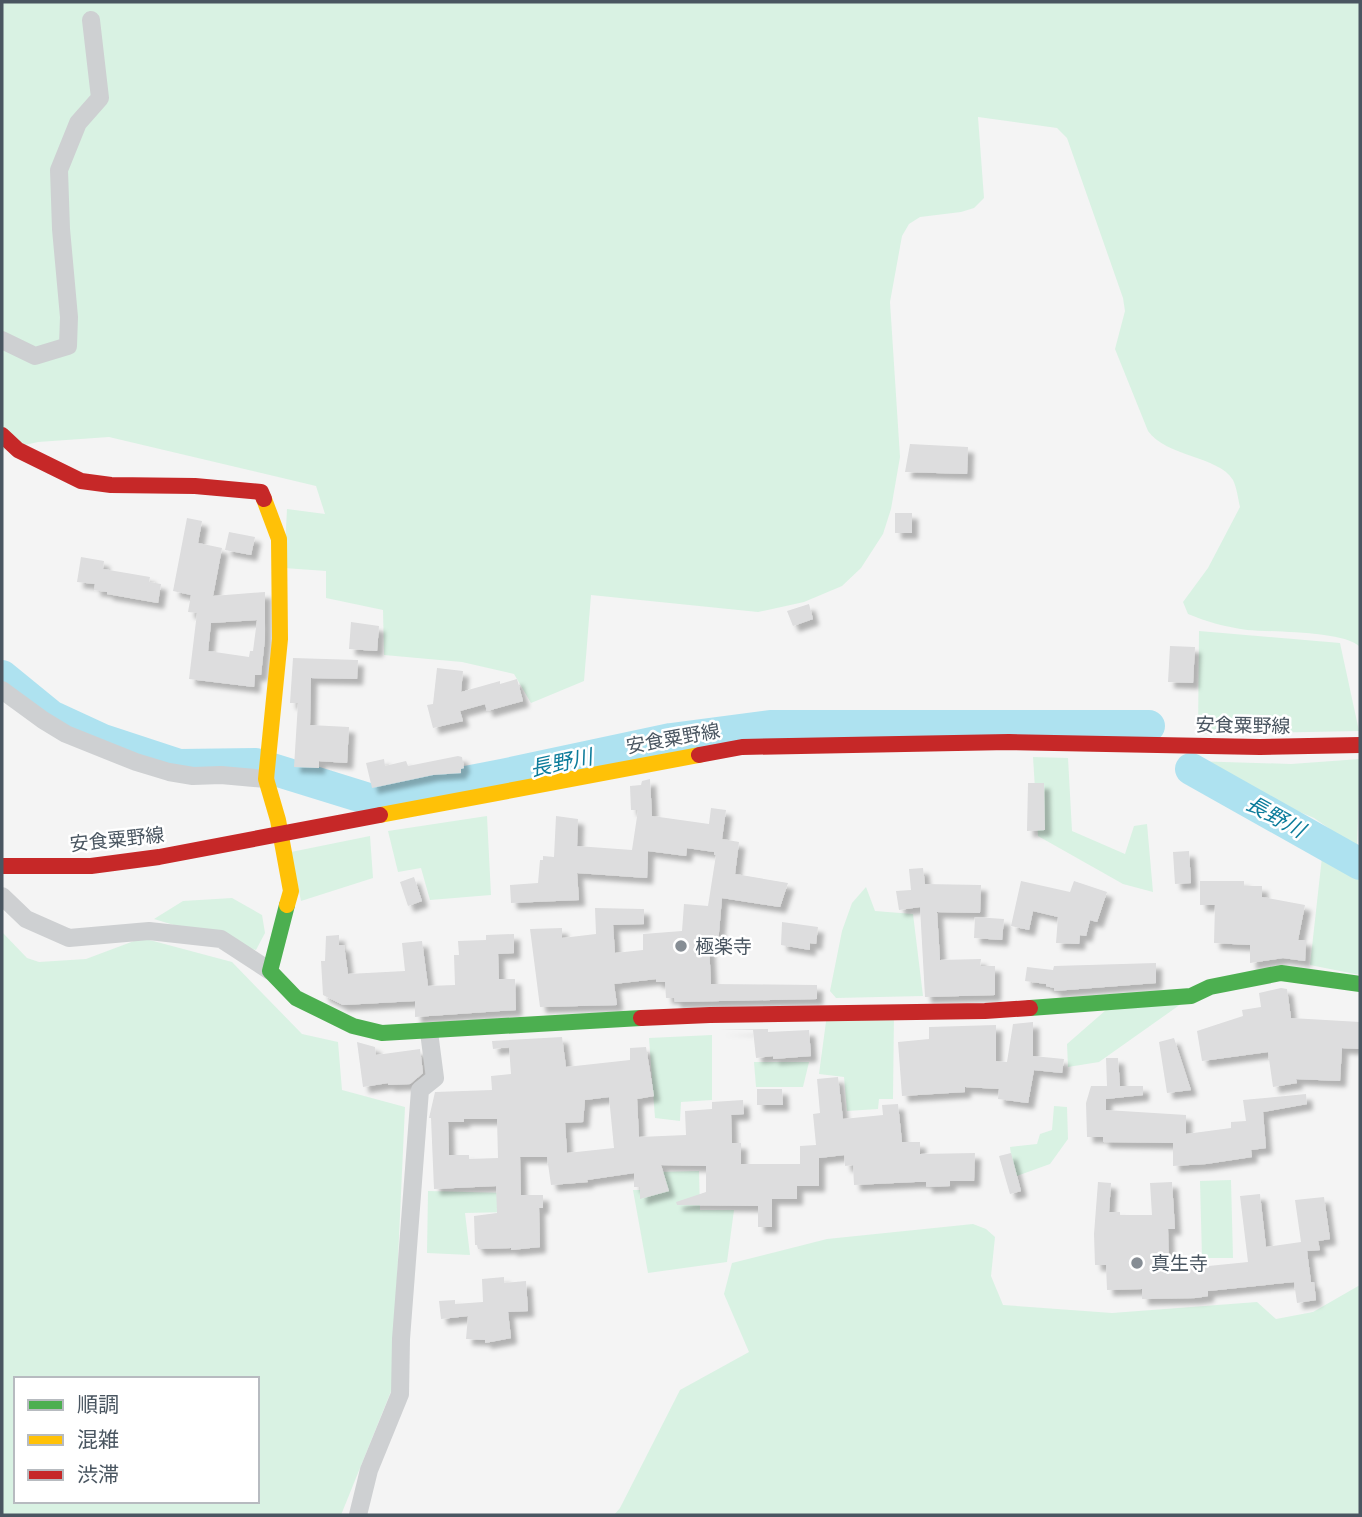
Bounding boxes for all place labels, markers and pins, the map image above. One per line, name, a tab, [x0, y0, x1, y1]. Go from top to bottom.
place label: 極楽寺	[695, 934, 752, 958]
marker: 極楽寺	[673, 938, 689, 954]
place label: 真生寺	[1151, 1251, 1208, 1275]
marker: 真生寺	[1129, 1255, 1145, 1271]

